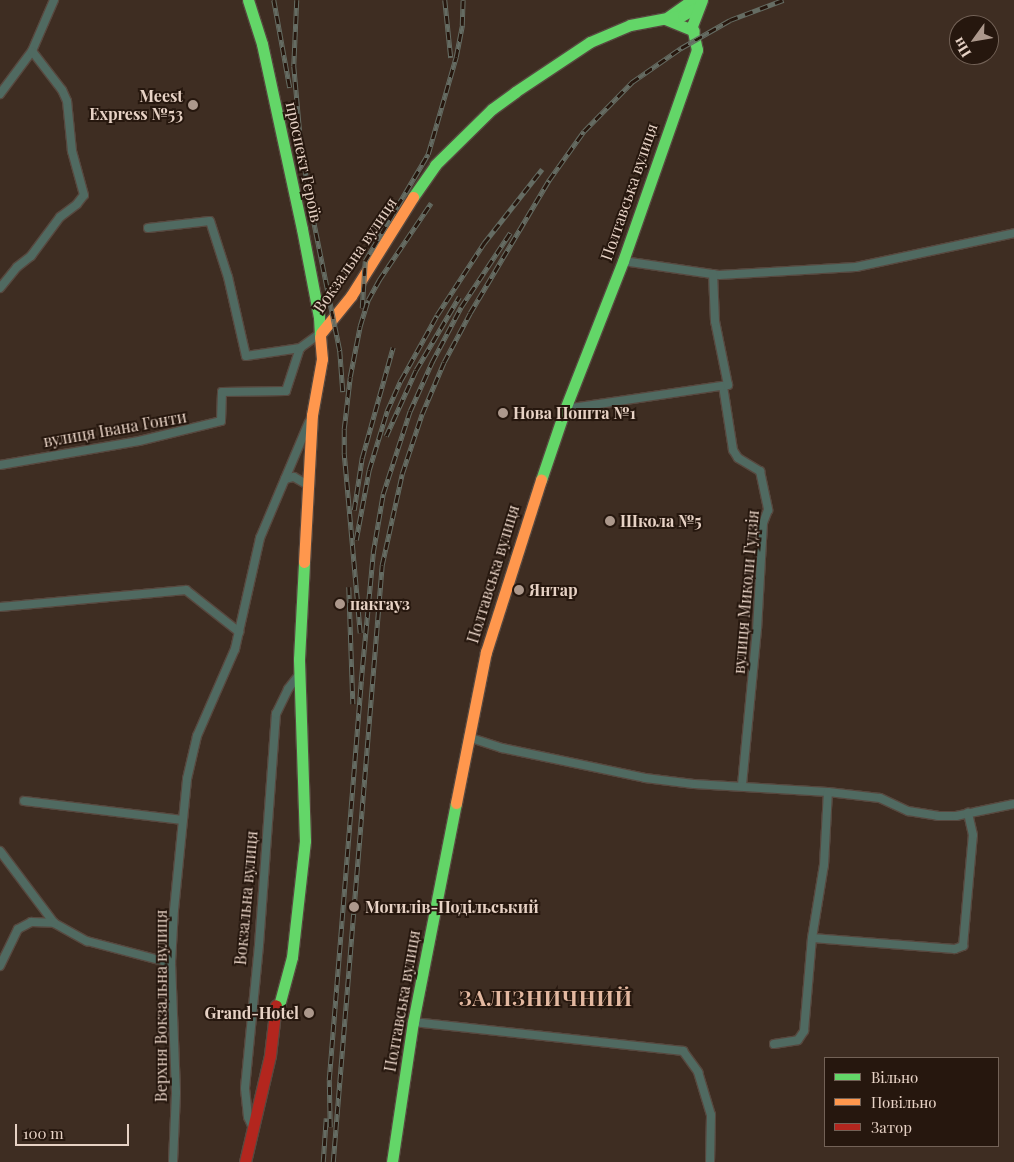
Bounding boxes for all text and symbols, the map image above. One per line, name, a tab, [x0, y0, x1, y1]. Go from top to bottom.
north arrow	[949, 15, 999, 65]
text: Пн	[948, 34, 975, 61]
place label: Meest Express №53	[89, 86, 183, 124]
marker: Meest Express №53	[187, 99, 199, 111]
street label: проспект Героїв	[282, 100, 326, 224]
street label: Полтавська вулиця	[597, 121, 661, 263]
street label: Вокзальна вулиця	[309, 194, 401, 316]
place label: Нова Пошта №1	[513, 403, 636, 423]
street label: вулиця Івана Гонти	[42, 407, 188, 451]
marker: Нова Пошта №1	[497, 407, 509, 419]
street label: Полтавська вулиця	[463, 503, 523, 645]
street label: вулиця Миколи Гудзія	[729, 509, 763, 675]
place label: Школа №5	[620, 511, 702, 531]
marker: Школа №5	[604, 515, 616, 527]
place label: Янтар	[529, 580, 578, 600]
marker: Янтар	[513, 584, 525, 596]
place label: пакгауз	[350, 594, 410, 614]
marker: пакгауз	[334, 598, 346, 610]
street label: Вокзальна вулиця	[231, 830, 261, 966]
place label: Могилів-Подільський	[365, 897, 539, 917]
marker: Могилів-Подільський	[347, 900, 361, 914]
street label: Верхня Вокзальна вулиця	[151, 910, 171, 1102]
street label: Полтавська вулиця	[380, 929, 424, 1073]
district label: ЗАЛІЗНИЧНИЙ	[458, 984, 634, 1010]
place label: Grand-Hotel	[204, 1003, 299, 1023]
marker: Grand-Hotel	[303, 1007, 315, 1019]
legend	[824, 1057, 999, 1147]
text: Вільно	[871, 1067, 918, 1087]
text: Повільно	[871, 1092, 937, 1112]
scale bar	[18, 1114, 131, 1146]
text: Затор	[871, 1117, 912, 1137]
text: 100 m	[23, 1123, 64, 1143]

